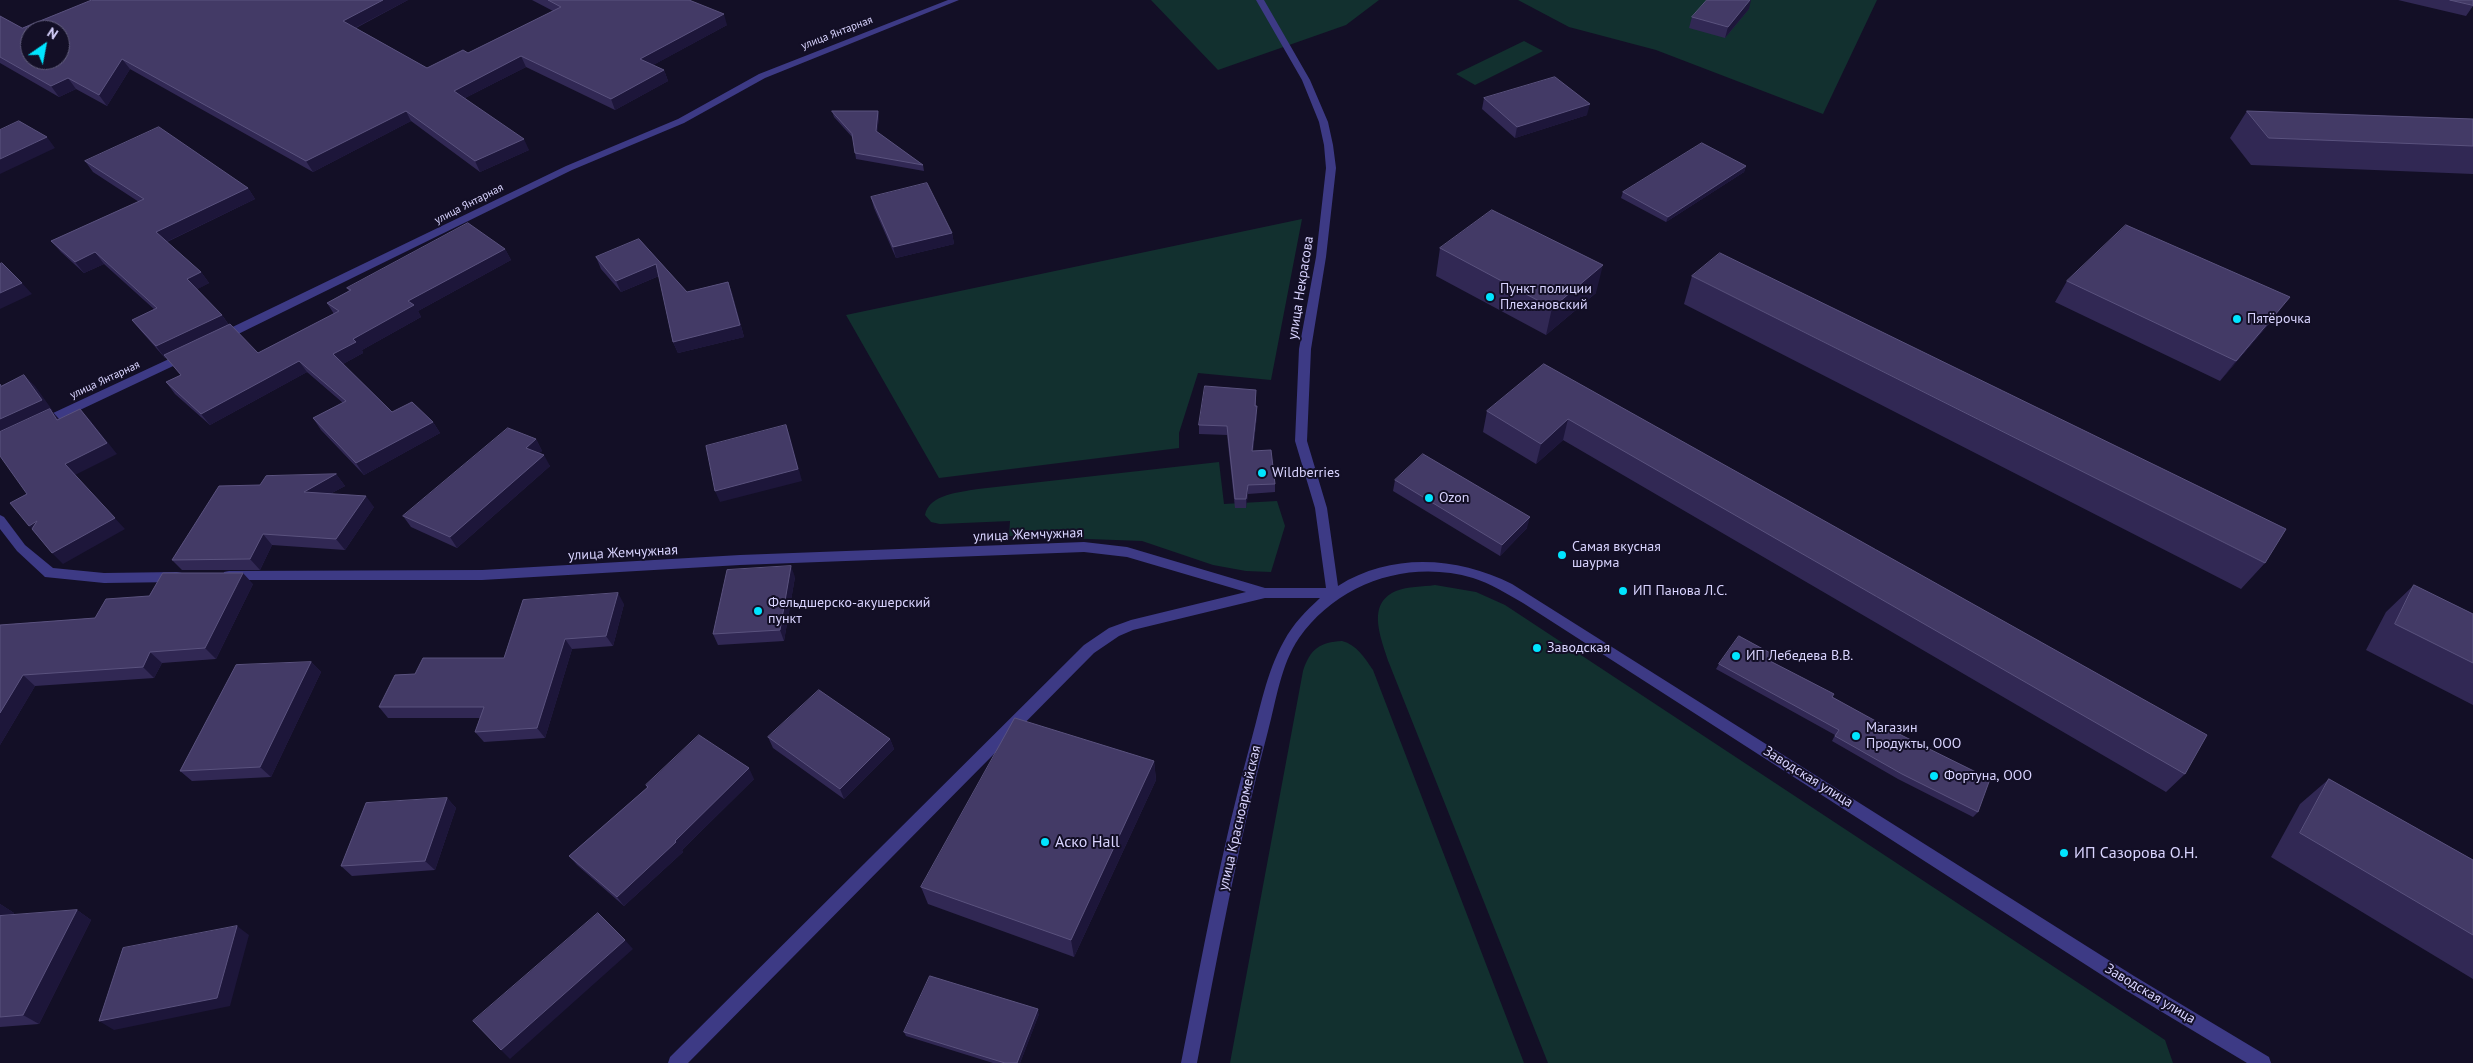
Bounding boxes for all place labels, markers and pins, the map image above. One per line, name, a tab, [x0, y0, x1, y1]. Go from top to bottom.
place label: Пункт полиции Плехановский	[1500, 281, 1592, 314]
marker: Пункт полиции Плехановский	[1484, 291, 1496, 303]
place label: Пятёрочка	[2247, 311, 2311, 327]
marker: Пятёрочка	[2231, 313, 2243, 325]
place label: Wildberries	[1272, 465, 1340, 481]
marker: Wildberries	[1256, 467, 1268, 479]
place label: Ozon	[1439, 490, 1469, 506]
marker: Ozon	[1423, 492, 1435, 504]
place label: Самая вкусная шаурма	[1572, 539, 1661, 572]
marker: Самая вкусная шаурма	[1556, 549, 1568, 561]
place label: ИП Панова Л.С.	[1633, 583, 1727, 599]
marker: ИП Панова Л.С.	[1617, 585, 1629, 597]
place label: Фельдшерско-акушерский пункт	[768, 595, 931, 628]
marker: Фельдшерско-акушерский пункт	[752, 605, 764, 617]
place label: Заводская	[1547, 640, 1610, 656]
marker: Заводская	[1531, 642, 1543, 654]
place label: ИП Лебедева В.В.	[1746, 648, 1853, 664]
marker: ИП Лебедева В.В.	[1730, 650, 1742, 662]
place label: Магазин Продукты, ООО	[1866, 720, 1961, 752]
marker: Магазин Продукты, ООО	[1850, 730, 1862, 742]
place label: Фортуна, ООО	[1944, 768, 2032, 784]
marker: Фортуна, ООО	[1928, 770, 1940, 782]
place label: Аско Hall	[1055, 832, 1120, 852]
marker: Аско Hall	[1039, 836, 1051, 848]
place label: ИП Сазорова О.Н.	[2074, 843, 2198, 863]
marker: ИП Сазорова О.Н.	[2058, 847, 2070, 859]

